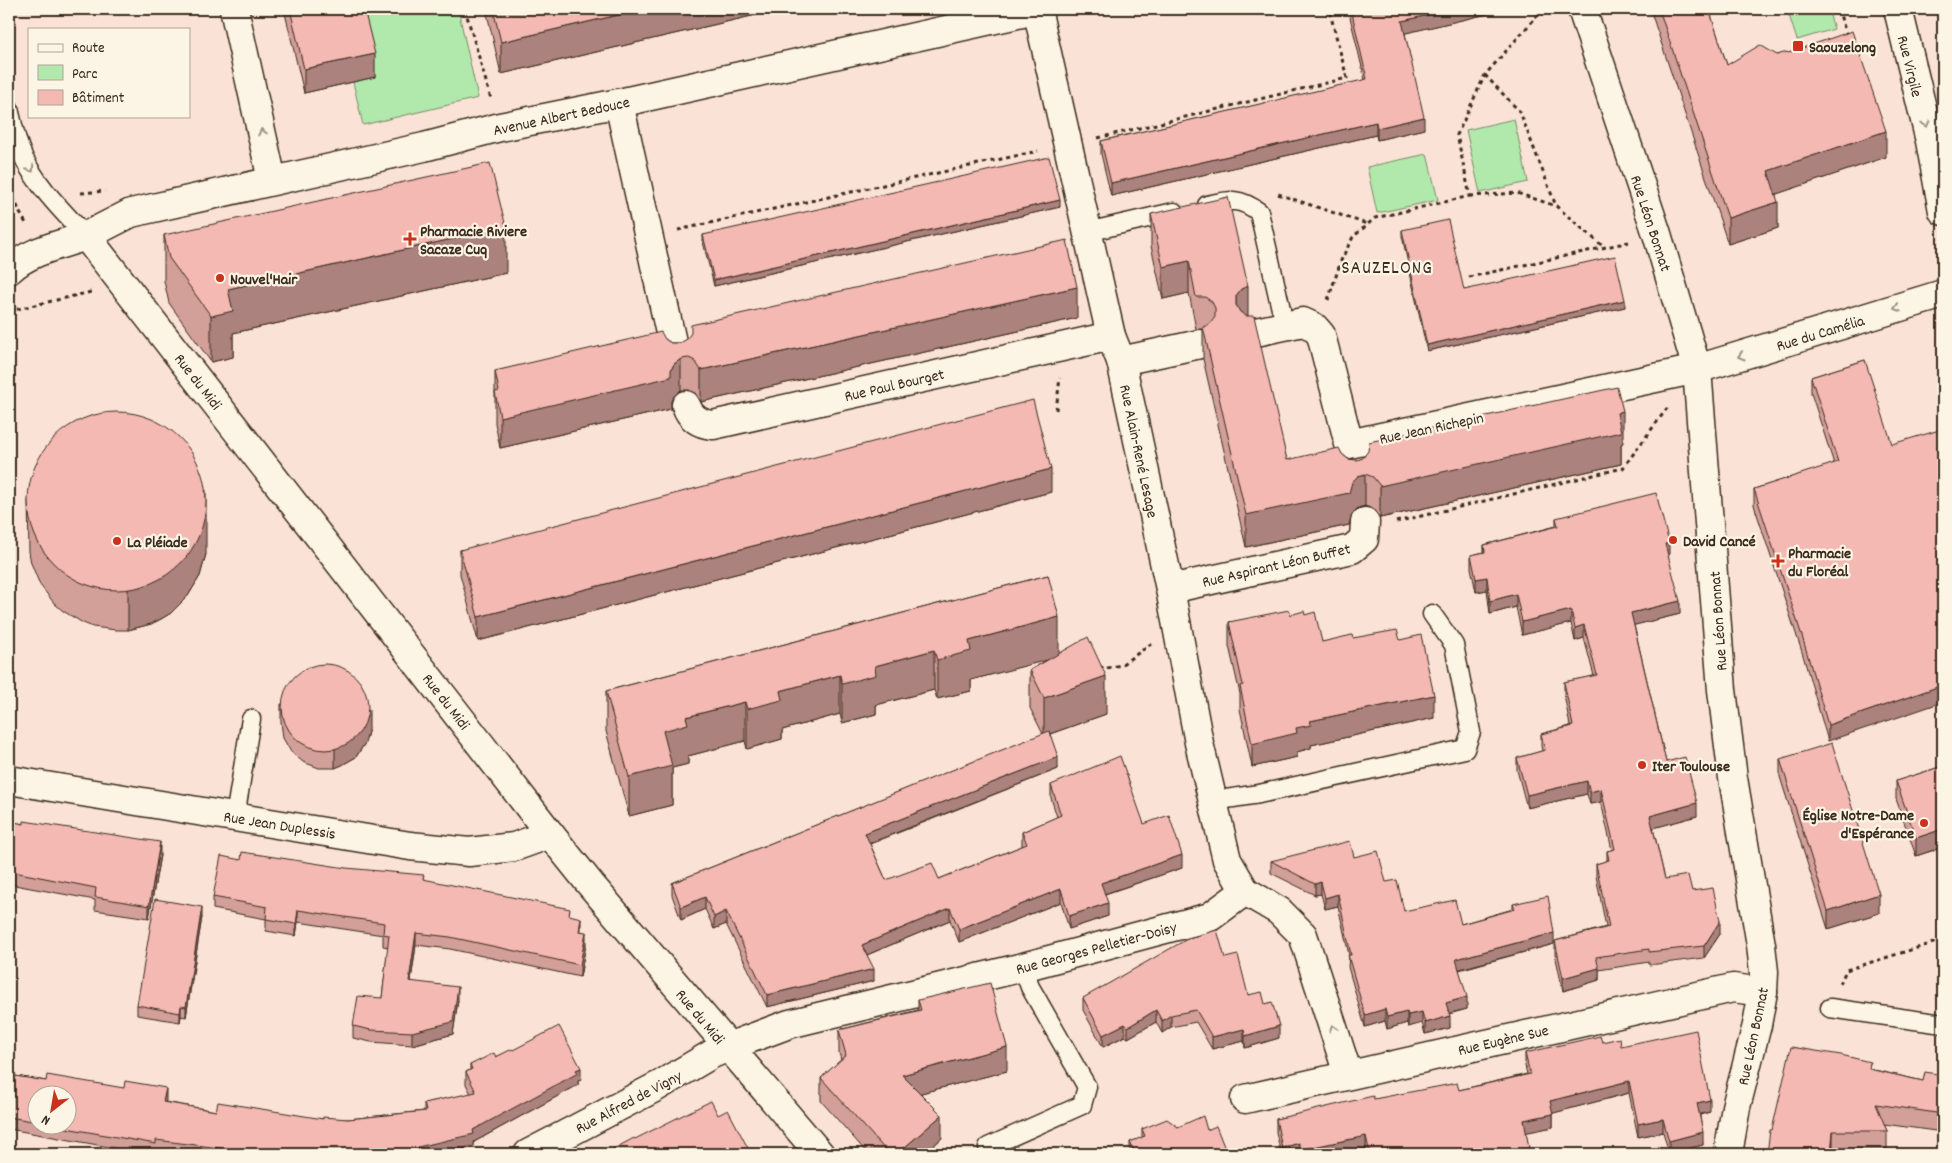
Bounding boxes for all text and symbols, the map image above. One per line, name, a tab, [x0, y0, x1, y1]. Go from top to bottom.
legend	[28, 28, 190, 118]
street label: Rue Virgile	[1890, 33, 1927, 100]
place label: Saouzelong	[1809, 37, 1876, 60]
text: Route	[72, 38, 105, 60]
marker: Saouzelong	[1791, 39, 1805, 53]
text: Parc	[72, 64, 97, 86]
text: Bâtiment	[72, 88, 125, 110]
street label: Avenue Albert Bedouce	[491, 92, 632, 143]
one-way arrow	[1920, 120, 1930, 128]
one-way arrow	[257, 128, 268, 137]
one-way arrow	[25, 164, 34, 173]
street label: Rue Léon Bonnat	[1623, 173, 1676, 275]
place label: Pharmacie Riviere Sacaze Cuq	[420, 221, 527, 262]
marker: Pharmacie Riviere Sacaze Cuq	[404, 233, 416, 245]
district label: SAUZELONG	[1341, 256, 1433, 283]
place label: Nouvel'Hair	[230, 269, 298, 292]
marker: Nouvel'Hair	[214, 272, 226, 284]
one-way arrow	[1893, 303, 1901, 313]
street label: Rue du Camélia	[1774, 310, 1868, 359]
street label: Rue du Midi	[168, 349, 227, 416]
one-way arrow	[1738, 350, 1746, 360]
street label: Rue Paul Bourget	[842, 364, 947, 409]
street label: Rue Alain-René Lesage	[1112, 383, 1163, 520]
street label: Rue Jean Richepin	[1377, 407, 1486, 452]
place label: David Cancé	[1683, 531, 1756, 554]
place label: La Pléiade	[127, 532, 188, 555]
marker: David Cancé	[1667, 534, 1679, 546]
marker: La Pléiade	[111, 535, 123, 547]
street label: Rue Aspirant Léon Buffet	[1200, 538, 1353, 595]
place label: Pharmacie du Floréal	[1788, 543, 1851, 584]
marker: Pharmacie du Floréal	[1772, 555, 1784, 567]
street label: Rue Léon Bonnat	[1705, 570, 1734, 671]
street label: Rue du Midi	[416, 669, 475, 736]
place label: Iter Toulouse	[1652, 756, 1730, 779]
marker: Iter Toulouse	[1636, 759, 1648, 771]
place label: Église Notre-Dame d'Espérance	[1802, 805, 1914, 846]
street label: Rue Jean Duplessis	[222, 806, 338, 847]
marker: Église Notre-Dame d'Espérance	[1918, 817, 1930, 829]
street label: Rue Georges Pelletier-Doisy	[1014, 917, 1180, 982]
street label: Rue du Midi	[669, 985, 729, 1050]
street label: Rue Léon Bonnat	[1733, 985, 1776, 1088]
street label: Rue Eugène Sue	[1456, 1020, 1551, 1063]
one-way arrow	[1329, 1024, 1339, 1033]
street label: Rue Alfred de Vigny	[572, 1065, 687, 1141]
north arrow	[28, 1086, 78, 1136]
text: N	[38, 1109, 54, 1130]

